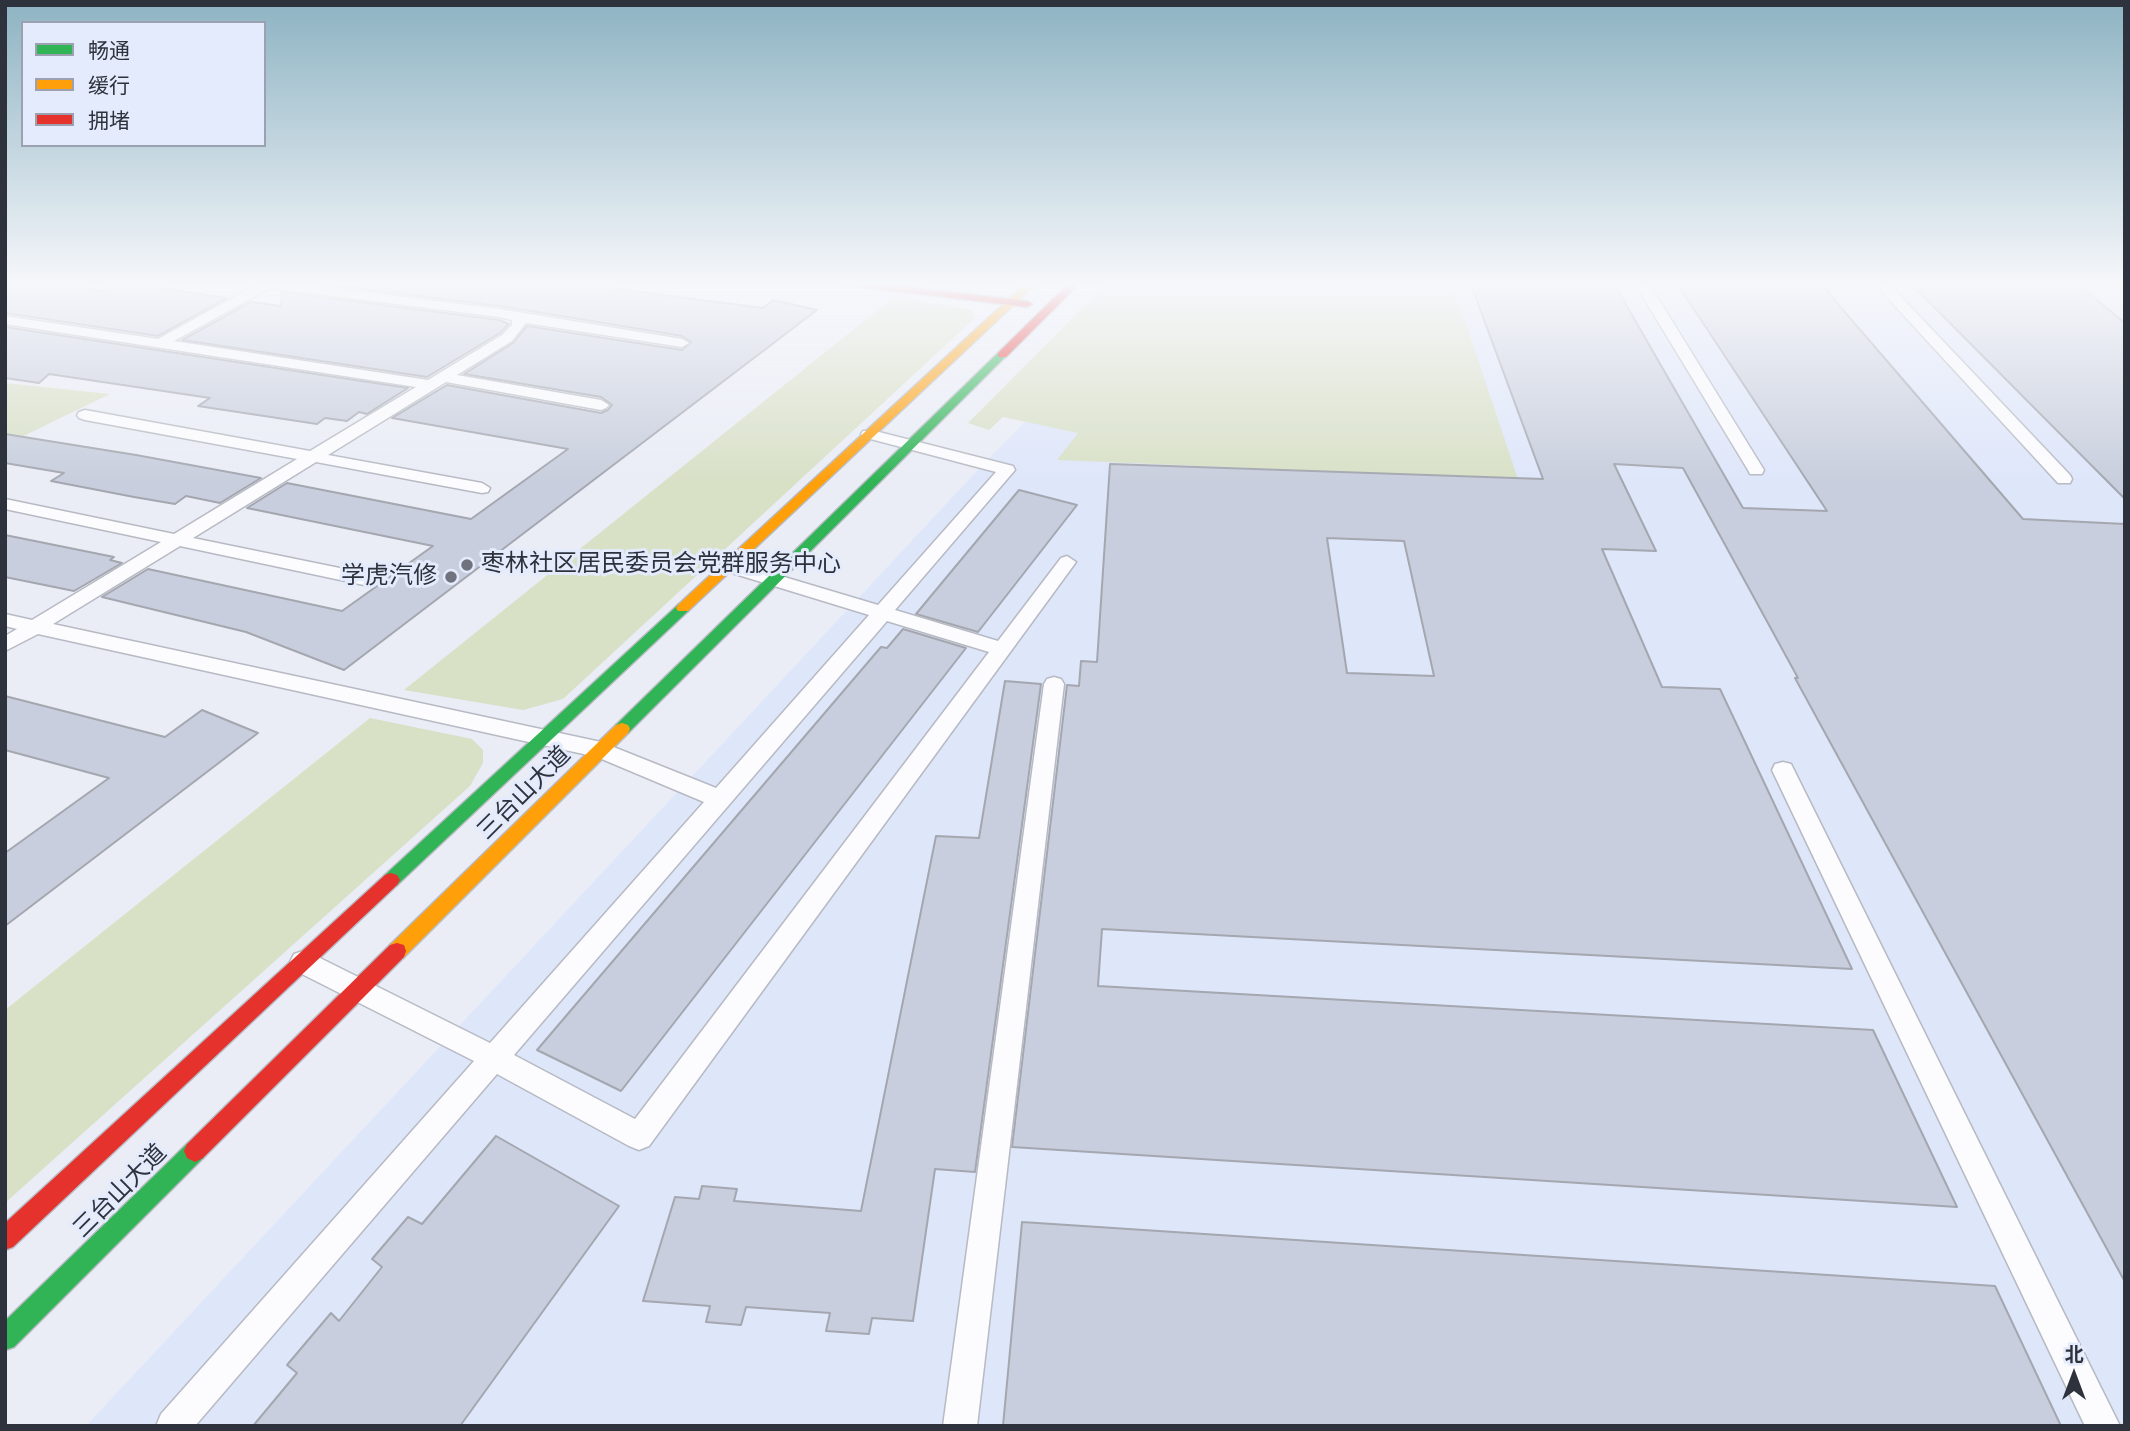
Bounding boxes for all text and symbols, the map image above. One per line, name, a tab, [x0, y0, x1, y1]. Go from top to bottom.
legend	[21, 21, 266, 147]
text: 畅通	[88, 34, 130, 66]
text: 缓行	[88, 69, 130, 101]
text: 拥堵	[88, 104, 130, 136]
place label: 枣林社区居民委员会党群服务中心	[481, 551, 841, 579]
marker: 枣林社区居民委员会党群服务中心	[459, 557, 475, 573]
place label: 学虎汽修	[341, 563, 437, 591]
marker: 学虎汽修	[443, 569, 459, 585]
street label: 三台山大道	[472, 741, 578, 847]
street label: 三台山大道	[68, 1139, 174, 1245]
text: 北	[2064, 1339, 2084, 1368]
north arrow	[2039, 1340, 2109, 1410]

